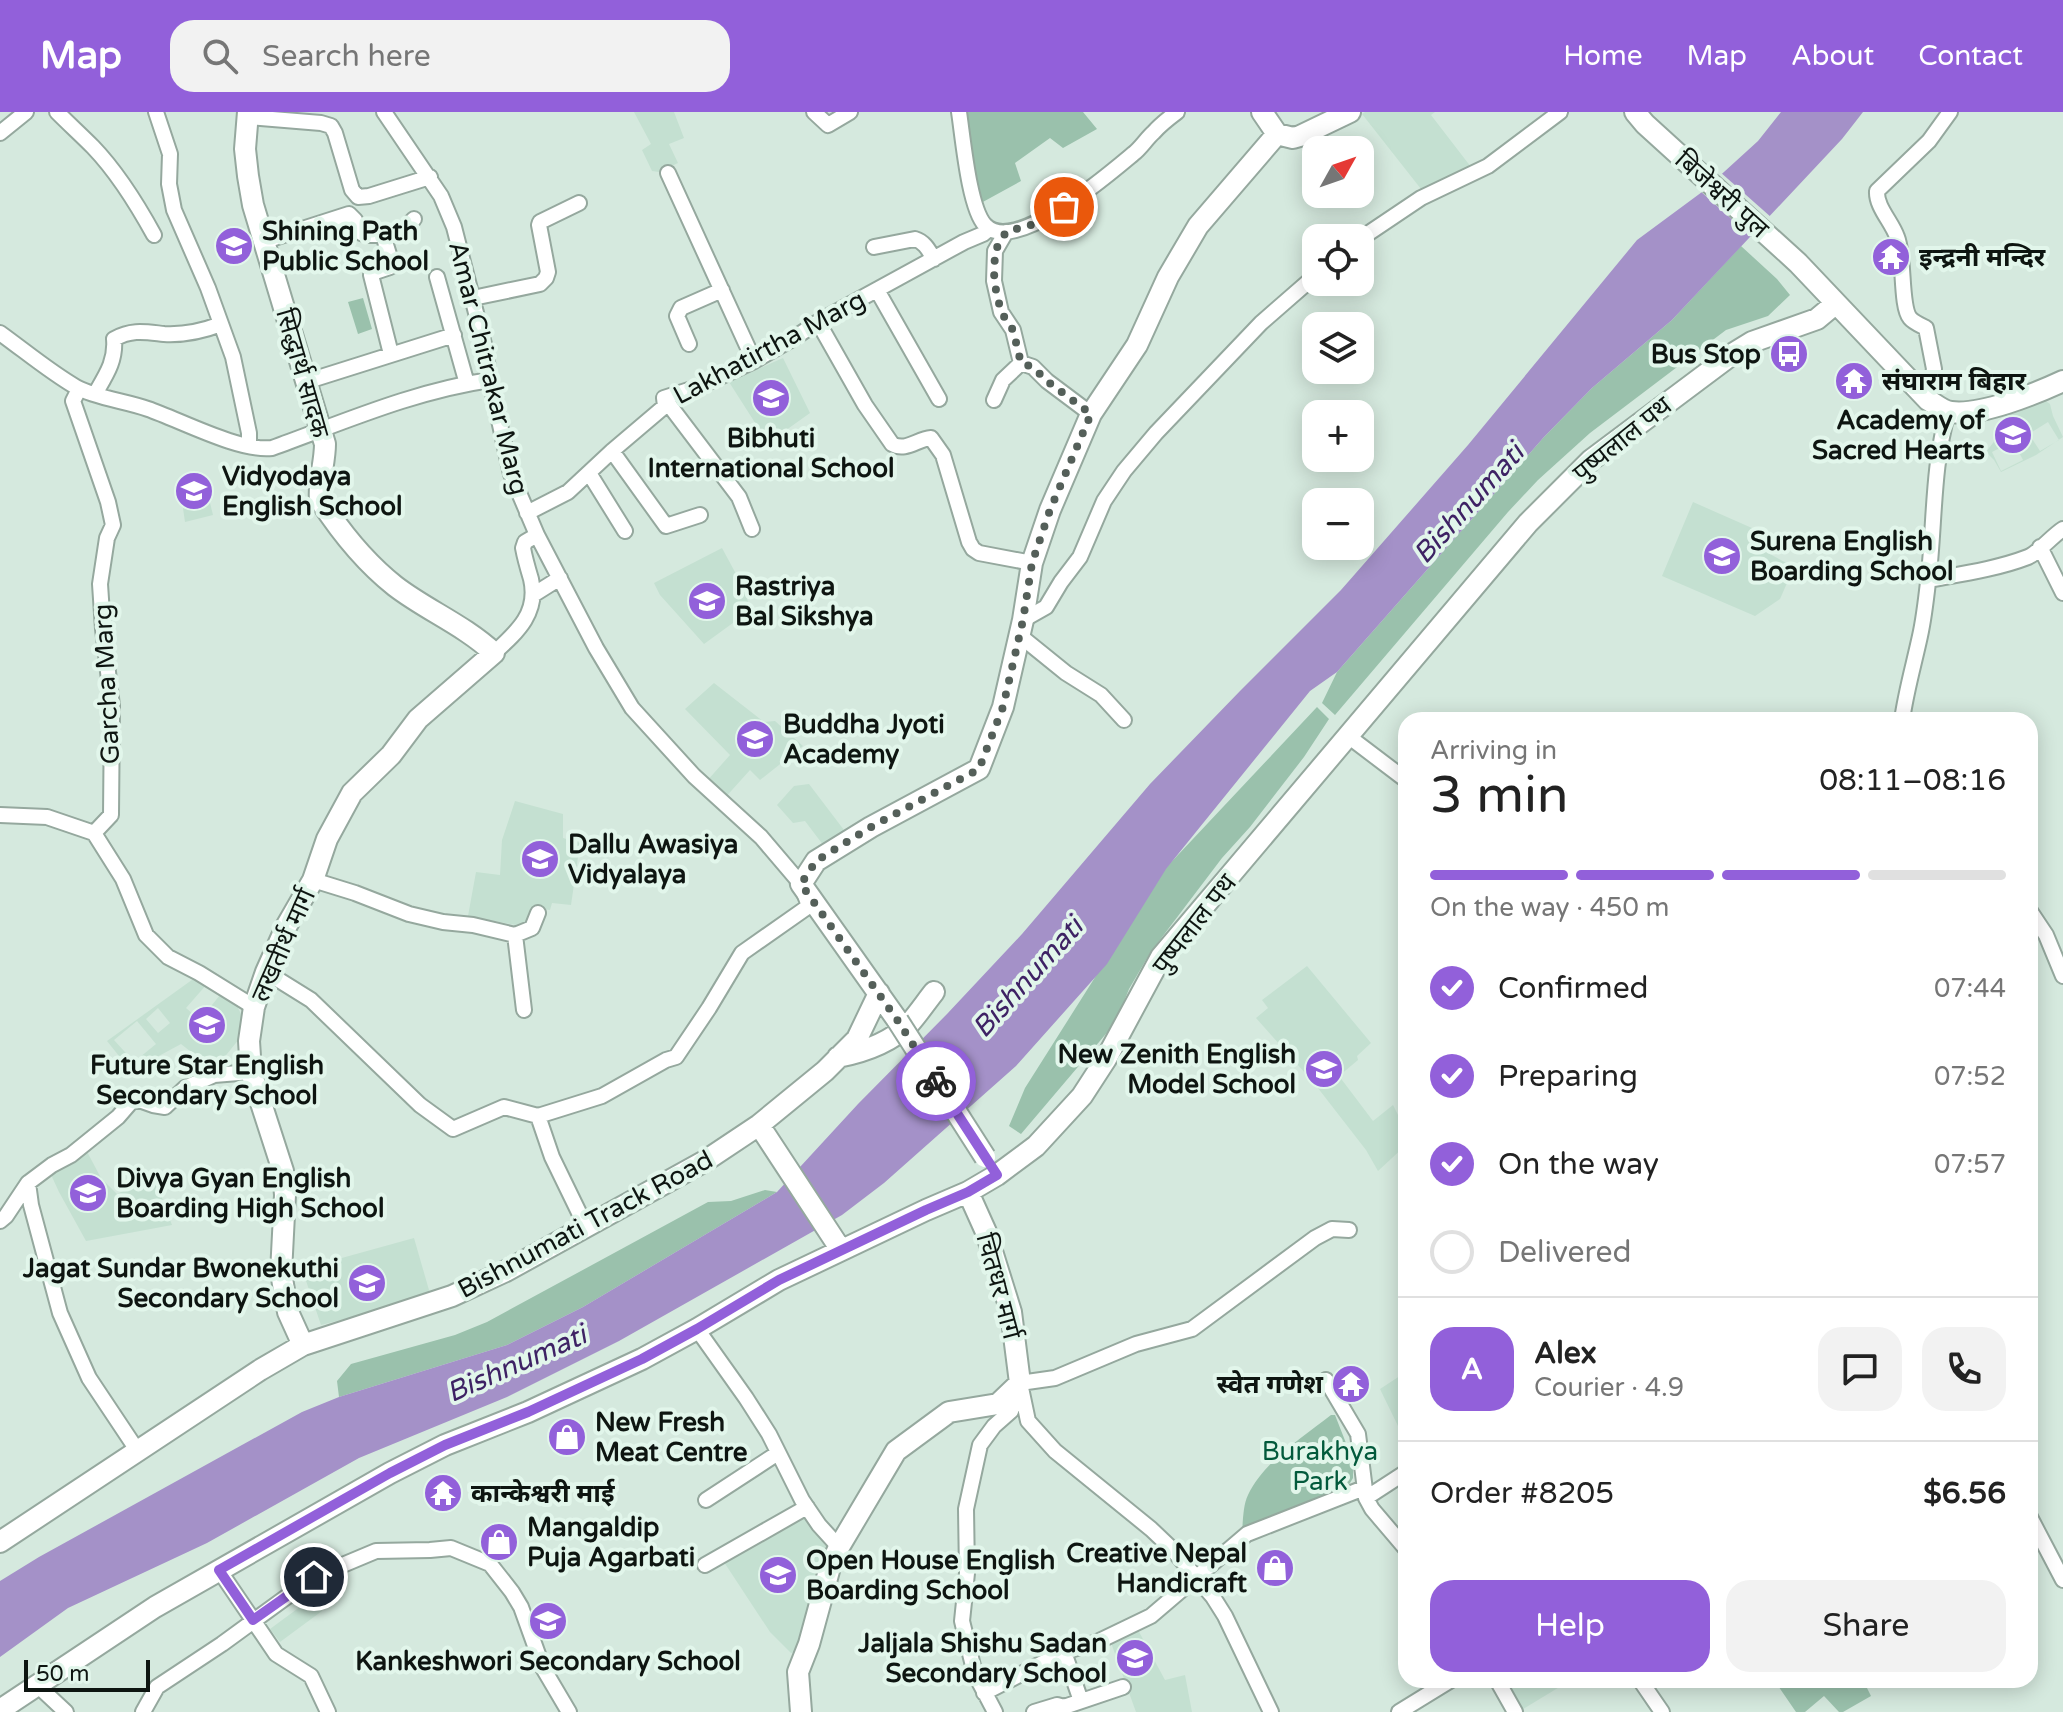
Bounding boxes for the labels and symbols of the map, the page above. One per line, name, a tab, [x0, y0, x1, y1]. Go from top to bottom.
north arrow	[1302, 136, 1374, 208]
street label: बिजेश्वरी पुल	[1668, 144, 1775, 245]
pin	[1030, 173, 1098, 241]
place label: Shining Path Public School	[262, 216, 429, 277]
school or university icon: Shining Path Public School	[213, 225, 255, 267]
temple icon: इन्द्रनी मन्दिर	[1870, 236, 1912, 278]
street label: Amar Chitrakar Marg	[442, 238, 535, 498]
place label: इन्द्रनी मन्दिर	[1919, 242, 2046, 273]
street label: Lakhatirtha Marg	[668, 284, 871, 411]
street label: सिद्धार्थ सादक	[269, 305, 336, 442]
bus stop icon: Bus Stop	[1768, 333, 1810, 375]
place label: Bus Stop	[1651, 339, 1761, 370]
temple icon: संघाराम बिहार	[1833, 360, 1875, 402]
place label: संघाराम बिहार	[1882, 366, 2027, 397]
school or university icon: Bibhuti International School	[750, 377, 792, 419]
street label: पुष्पलाल पथ	[1567, 390, 1678, 489]
place label: Academy of Sacred Hearts	[1812, 405, 1986, 466]
school or university icon: Academy of Sacred Hearts	[1992, 414, 2034, 456]
place label: Bibhuti International School	[648, 423, 894, 484]
water label: Bishnumati	[1406, 435, 1533, 571]
place label: Vidyodaya English School	[222, 461, 402, 522]
school or university icon: Vidyodaya English School	[173, 470, 215, 512]
place label: Surena English Boarding School	[1750, 526, 1954, 587]
school or university icon: Surena English Boarding School	[1701, 535, 1743, 577]
place label: Rastriya Bal Sikshya	[735, 571, 874, 632]
school or university icon: Rastriya Bal Sikshya	[686, 580, 728, 622]
street label: Garcha Marg	[87, 603, 126, 765]
place label: Buddha Jyoti Academy	[783, 709, 945, 770]
school or university icon: Buddha Jyoti Academy	[734, 718, 776, 760]
place label: Dallu Awasiya Vidyalaya	[568, 829, 738, 890]
school or university icon: Dallu Awasiya Vidyalaya	[519, 838, 561, 880]
street label: पुष्पलाल पथ	[1146, 868, 1243, 980]
street label: लखतीर्थ मार्ग	[245, 883, 323, 1007]
water label: Bishnumati	[965, 909, 1092, 1045]
school or university icon: Future Star English Secondary School	[186, 1004, 228, 1046]
place label: New Zenith English Model School	[1058, 1039, 1296, 1100]
courier	[896, 1041, 976, 1121]
school or university icon: New Zenith English Model School	[1303, 1048, 1345, 1090]
place label: Future Star English Secondary School	[90, 1050, 324, 1111]
street label: Bishnumati Track Road	[452, 1144, 718, 1305]
place label: Divya Gyan English Boarding High School	[116, 1163, 384, 1224]
school or university icon: Divya Gyan English Boarding High School	[67, 1172, 109, 1214]
street label: चितधर मार्ग	[970, 1230, 1028, 1343]
place label: Jagat Sundar Bwonekuthi Secondary School	[22, 1253, 339, 1314]
school or university icon: Jagat Sundar Bwonekuthi Secondary School	[346, 1262, 388, 1304]
water label: Bishnumati	[441, 1317, 594, 1410]
temple icon: स्वेत गणेश	[1330, 1363, 1372, 1405]
place label: स्वेत गणेश	[1217, 1369, 1324, 1400]
place label: New Fresh Meat Centre	[595, 1407, 748, 1468]
shop icon: New Fresh Meat Centre	[546, 1416, 588, 1458]
park label: Burakhya Park	[1262, 1436, 1378, 1497]
temple icon: कान्केश्वरी माई	[422, 1472, 464, 1514]
place label: कान्केश्वरी माई	[471, 1478, 616, 1509]
place label: Mangaldip Puja Agarbati	[527, 1512, 695, 1573]
shop icon: Mangaldip Puja Agarbati	[478, 1521, 520, 1563]
place label: Creative Nepal Handicraft	[1066, 1538, 1247, 1599]
pin	[280, 1543, 348, 1611]
place label: Open House English Boarding School	[806, 1545, 1055, 1606]
shop icon: Creative Nepal Handicraft	[1254, 1547, 1296, 1589]
school or university icon: Open House English Boarding School	[757, 1554, 799, 1596]
school or university icon: Kankeshwori Secondary School	[527, 1600, 569, 1642]
place label: Jaljala Shishu Sadan Secondary School	[857, 1628, 1107, 1689]
school or university icon: Jaljala Shishu Sadan Secondary School	[1114, 1637, 1156, 1679]
place label: Kankeshwori Secondary School	[355, 1646, 741, 1677]
scale bar	[24, 1656, 150, 1692]

